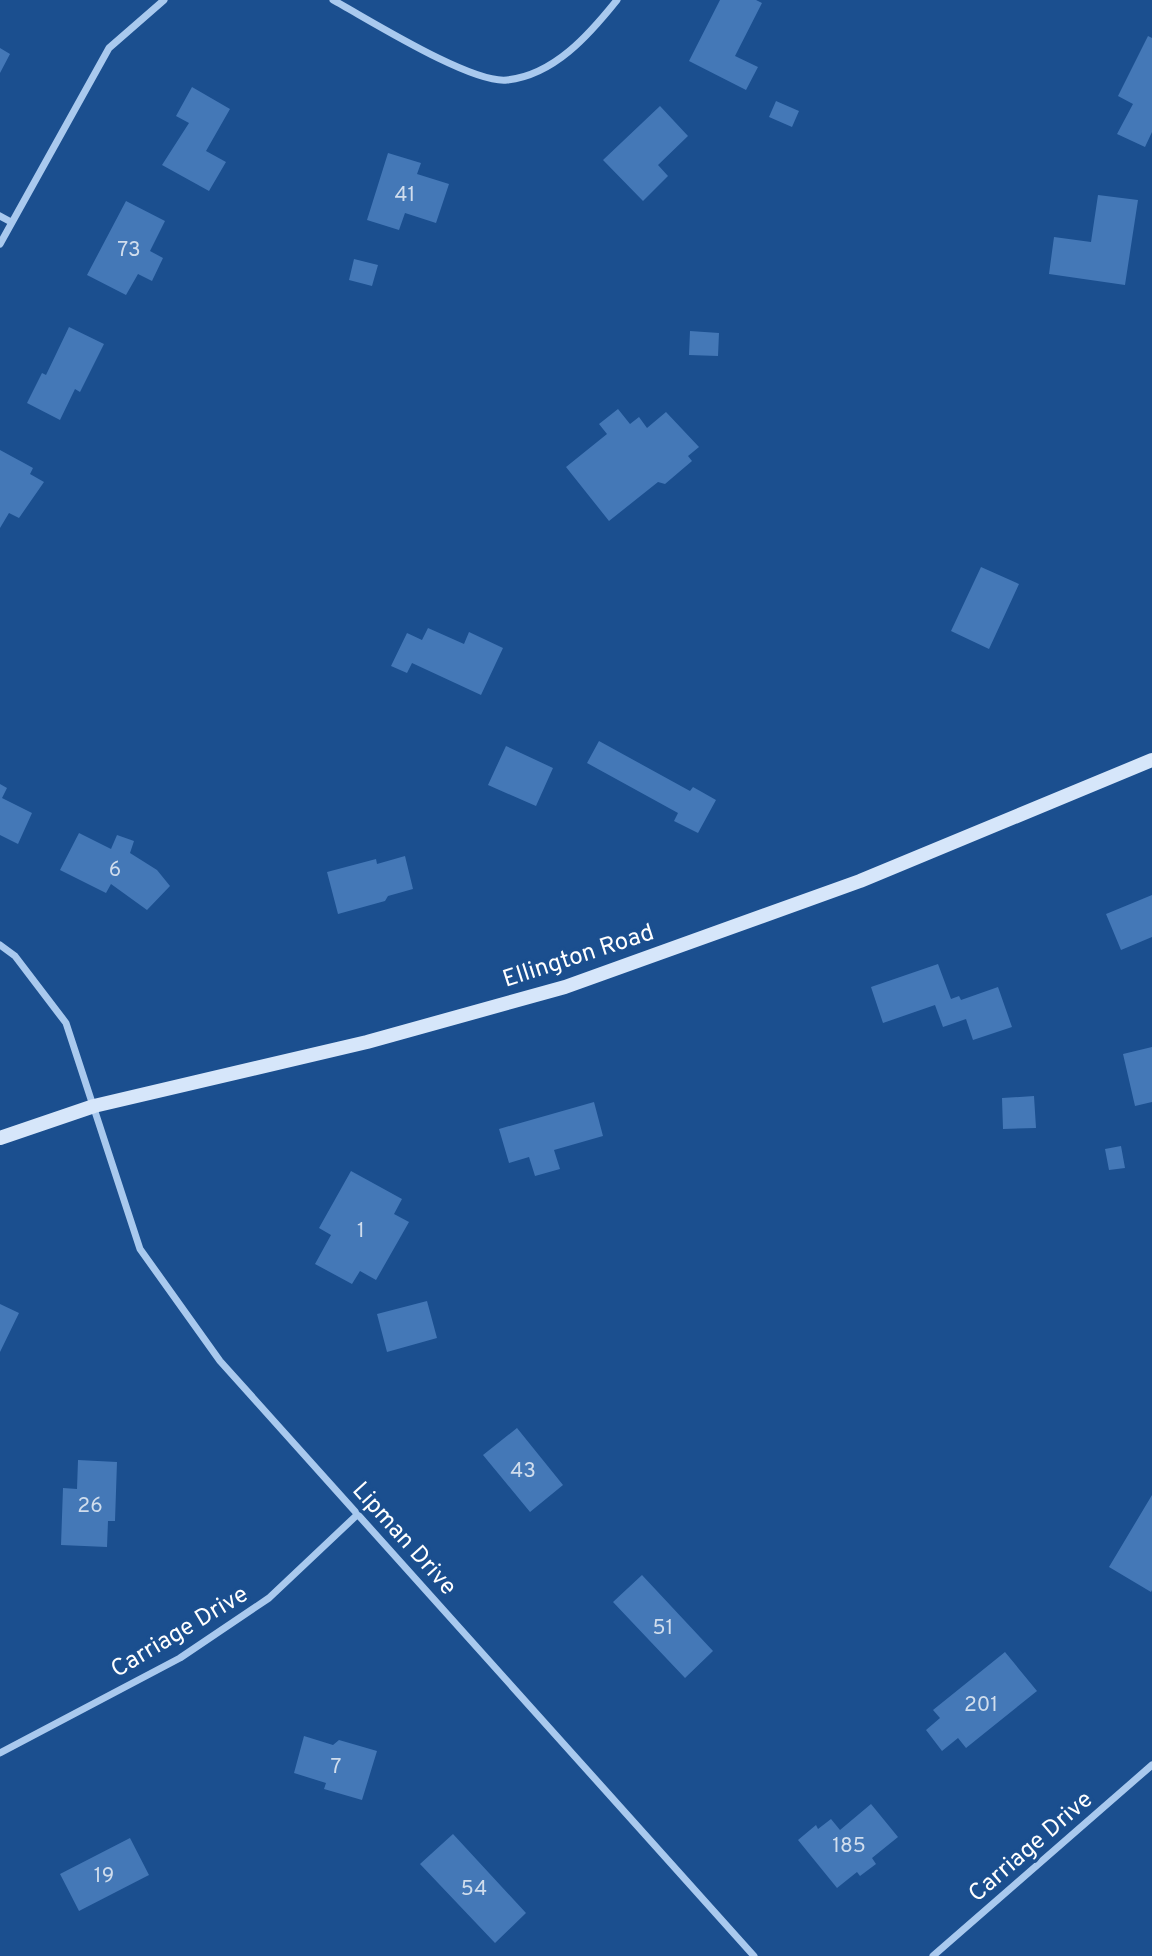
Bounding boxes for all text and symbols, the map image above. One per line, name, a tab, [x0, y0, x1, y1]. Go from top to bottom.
house number: 41	[395, 182, 415, 209]
house number: 73	[117, 237, 141, 264]
house number: 6	[109, 857, 121, 884]
street label: Ellington Road	[499, 918, 658, 995]
house number: 1	[357, 1218, 365, 1245]
house number: 43	[510, 1458, 536, 1485]
street label: Lipman Drive	[345, 1476, 462, 1602]
house number: 26	[77, 1493, 103, 1520]
street label: Carriage Drive	[106, 1580, 254, 1685]
house number: 51	[653, 1615, 673, 1642]
house number: 201	[964, 1692, 998, 1719]
house number: 7	[331, 1754, 342, 1781]
street label: Carriage Drive	[963, 1785, 1100, 1910]
house number: 185	[832, 1833, 866, 1860]
house number: 19	[94, 1863, 114, 1890]
house number: 54	[461, 1876, 487, 1903]

